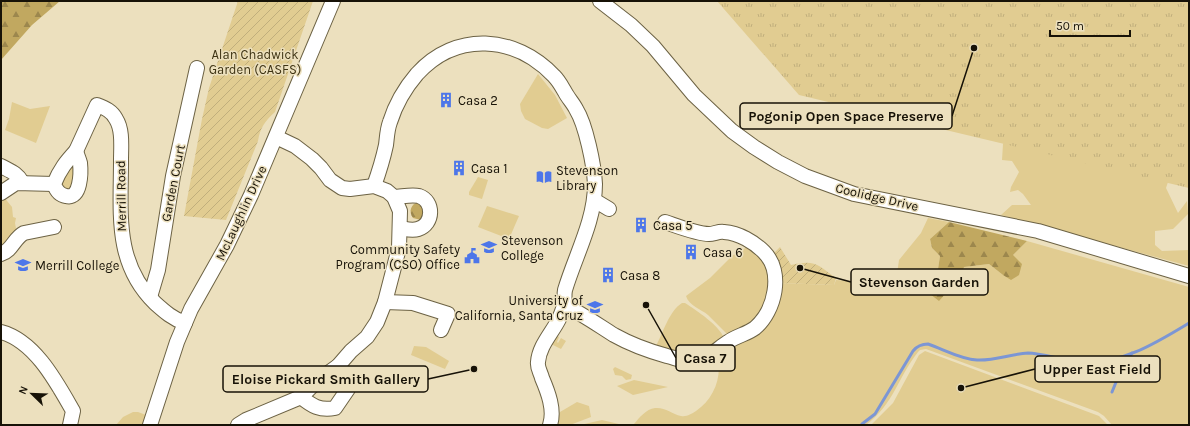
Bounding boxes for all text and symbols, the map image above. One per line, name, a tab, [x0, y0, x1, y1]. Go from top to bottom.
scale bar	[1050, 12, 1130, 38]
text: 50 m	[1056, 19, 1084, 33]
park label: Alan Chadwick Garden (CASFS)	[209, 47, 301, 77]
building icon: Casa 2	[437, 91, 455, 109]
place label: Casa 2	[458, 93, 498, 108]
callout: Pogonip Open Space Preserve	[740, 103, 952, 129]
text: Pogonip Open Space Preserve	[748, 108, 944, 125]
street label: Garden Court	[158, 143, 188, 223]
building icon: Casa 1	[450, 159, 468, 177]
street label: Merrill Road	[113, 160, 129, 232]
place label: Casa 1	[471, 161, 508, 176]
street label: McLaughlin Drive	[212, 163, 270, 263]
place label: Stevenson Library	[556, 163, 618, 193]
library icon: Stevenson Library	[535, 168, 553, 186]
street label: Coolidge Drive	[834, 180, 920, 214]
building icon: Casa 5	[632, 216, 650, 234]
place label: Casa 5	[653, 218, 693, 233]
place label: Stevenson College	[501, 233, 563, 263]
school or university icon: Stevenson College	[480, 238, 498, 256]
place label: Community Safety Program (CSO) Office	[335, 242, 460, 272]
building icon: Casa 6	[682, 243, 700, 261]
place label: Casa 6	[703, 245, 743, 260]
public building icon: Community Safety Program (CSO) Office	[463, 247, 481, 265]
school or university icon: Merrill College	[14, 256, 32, 274]
place label: Merrill College	[35, 258, 120, 273]
building icon: Casa 8	[599, 266, 617, 284]
place label: Casa 8	[620, 268, 660, 283]
callout: Stevenson Garden	[851, 269, 988, 295]
text: Stevenson Garden	[859, 274, 979, 291]
place label: University of California, Santa Cruz	[455, 293, 584, 323]
school or university icon: University of California, Santa Cruz	[586, 298, 604, 316]
callout: Casa 7	[676, 345, 735, 371]
text: Casa 7	[683, 350, 727, 367]
callout: Upper East Field	[1035, 356, 1160, 382]
text: Upper East Field	[1043, 361, 1151, 378]
callout: Eloise Pickard Smith Gallery	[223, 366, 428, 392]
text: Eloise Pickard Smith Gallery	[232, 371, 420, 388]
north arrow	[12, 374, 52, 414]
text: N	[16, 384, 31, 396]

